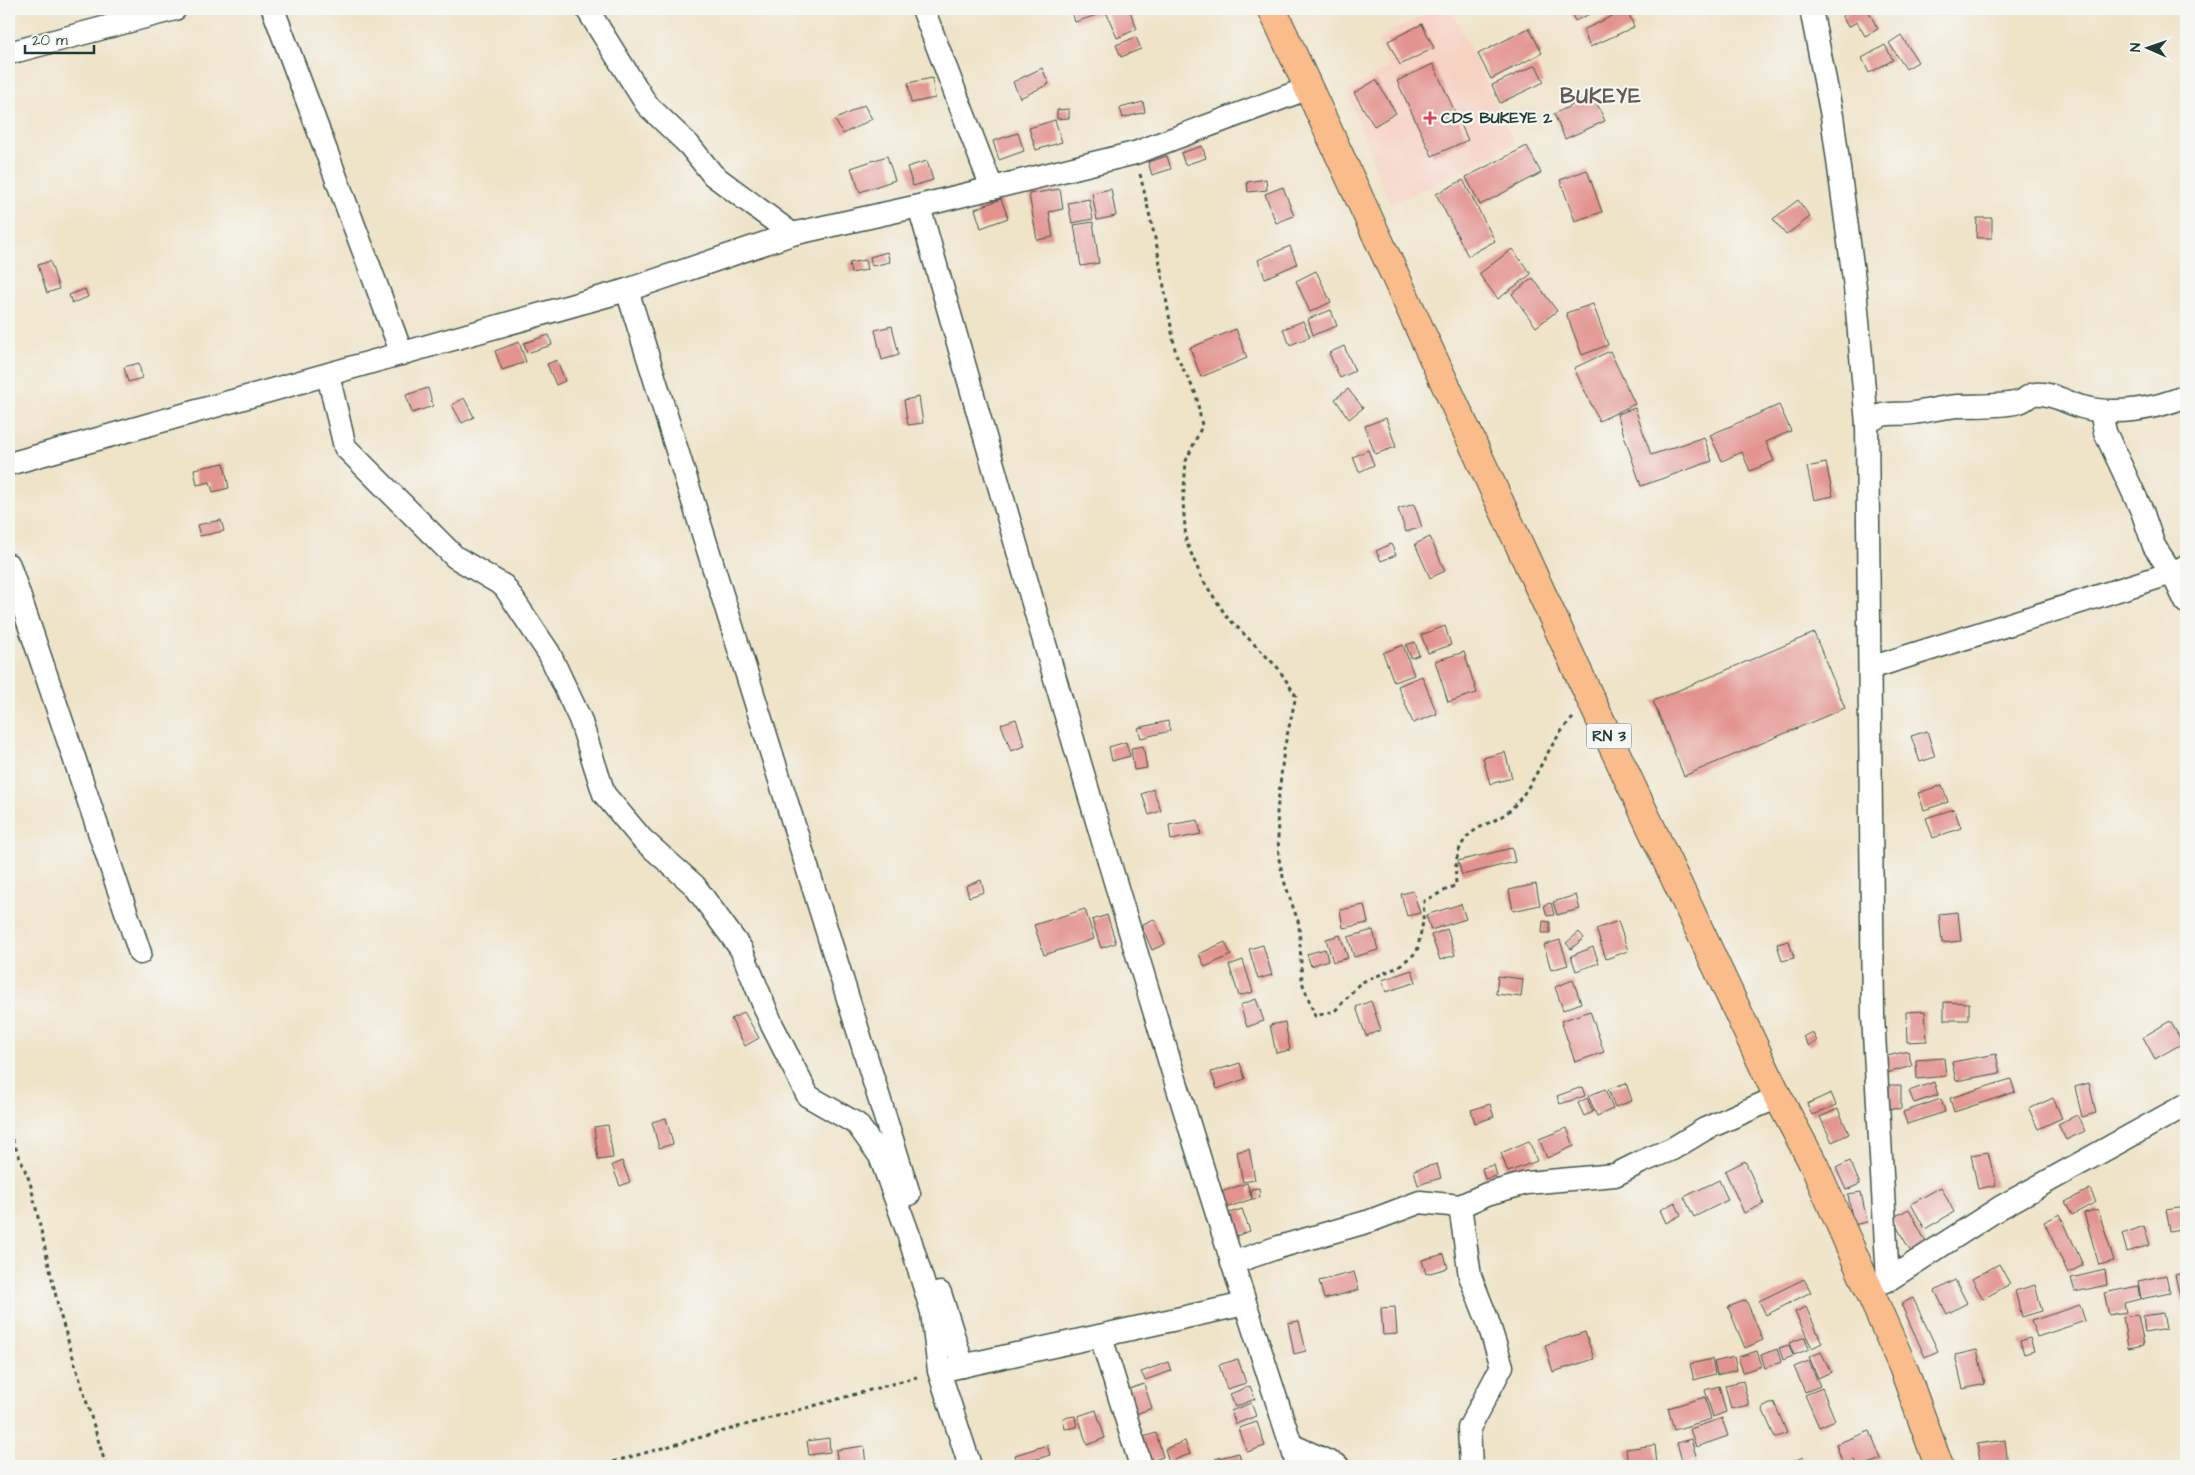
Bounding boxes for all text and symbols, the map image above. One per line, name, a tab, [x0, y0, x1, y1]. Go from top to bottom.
scale bar	[25, 22, 94, 54]
north arrow	[2122, 22, 2172, 72]
text: 20 m	[32, 30, 68, 51]
text: N	[2126, 43, 2146, 52]
district label: BUKEYE	[1560, 82, 1642, 111]
place label: CDS BUKEYE 2	[1441, 107, 1553, 129]
marker: CDS BUKEYE 2	[1423, 111, 1437, 125]
road number: RN 3	[1586, 724, 1632, 748]

